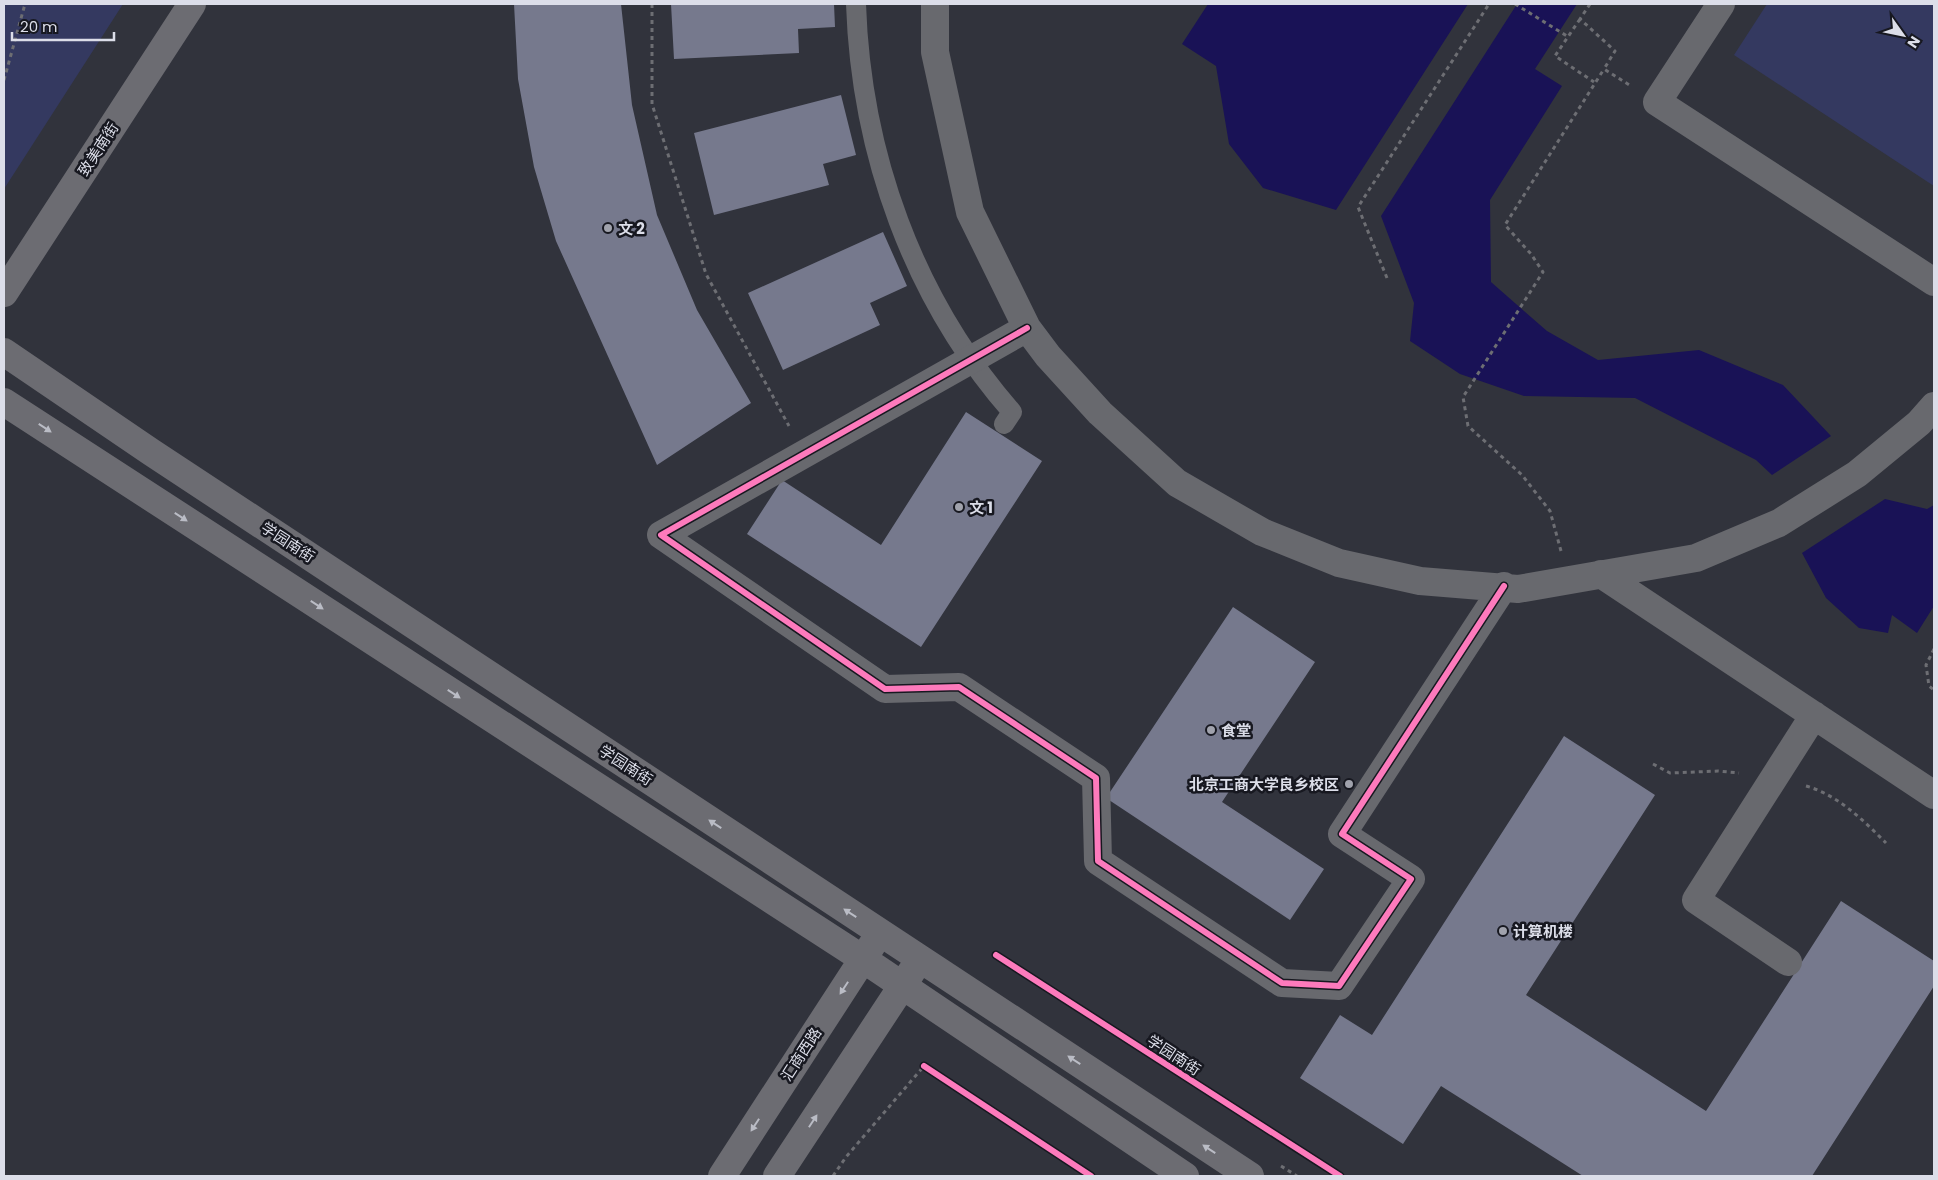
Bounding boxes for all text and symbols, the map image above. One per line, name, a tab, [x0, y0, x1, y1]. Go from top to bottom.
scale bar	[12, 10, 115, 42]
north arrow	[1878, 10, 1928, 60]
text: 20 m	[20, 16, 58, 37]
text: N	[1903, 32, 1925, 52]
street label: 致美南街	[73, 118, 123, 180]
place label: 文 2	[618, 218, 645, 239]
marker: 文 2	[602, 222, 614, 234]
one-way arrow	[38, 424, 51, 433]
place label: 文 1	[969, 497, 993, 518]
marker: 文 1	[953, 501, 965, 513]
one-way arrow	[174, 512, 188, 522]
street label: 学园南街	[257, 517, 319, 567]
one-way arrow	[311, 601, 324, 610]
one-way arrow	[447, 689, 460, 699]
place label: 食堂	[1221, 720, 1251, 741]
marker: 食堂	[1205, 724, 1217, 736]
street label: 学园南街	[595, 740, 657, 790]
place label: 北京工商大学良乡校区	[1189, 774, 1339, 795]
marker: 北京工商大学良乡校区	[1343, 778, 1355, 790]
one-way arrow	[708, 819, 721, 828]
one-way arrow	[844, 908, 857, 918]
place label: 计算机楼	[1513, 921, 1573, 942]
marker: 计算机楼	[1497, 925, 1509, 937]
one-way arrow	[839, 982, 849, 995]
street label: 汇商西路	[776, 1023, 826, 1085]
street label: 学园南街	[1143, 1030, 1205, 1080]
one-way arrow	[1067, 1055, 1080, 1065]
one-way arrow	[808, 1114, 818, 1127]
one-way arrow	[751, 1118, 760, 1131]
one-way arrow	[1203, 1145, 1216, 1154]

